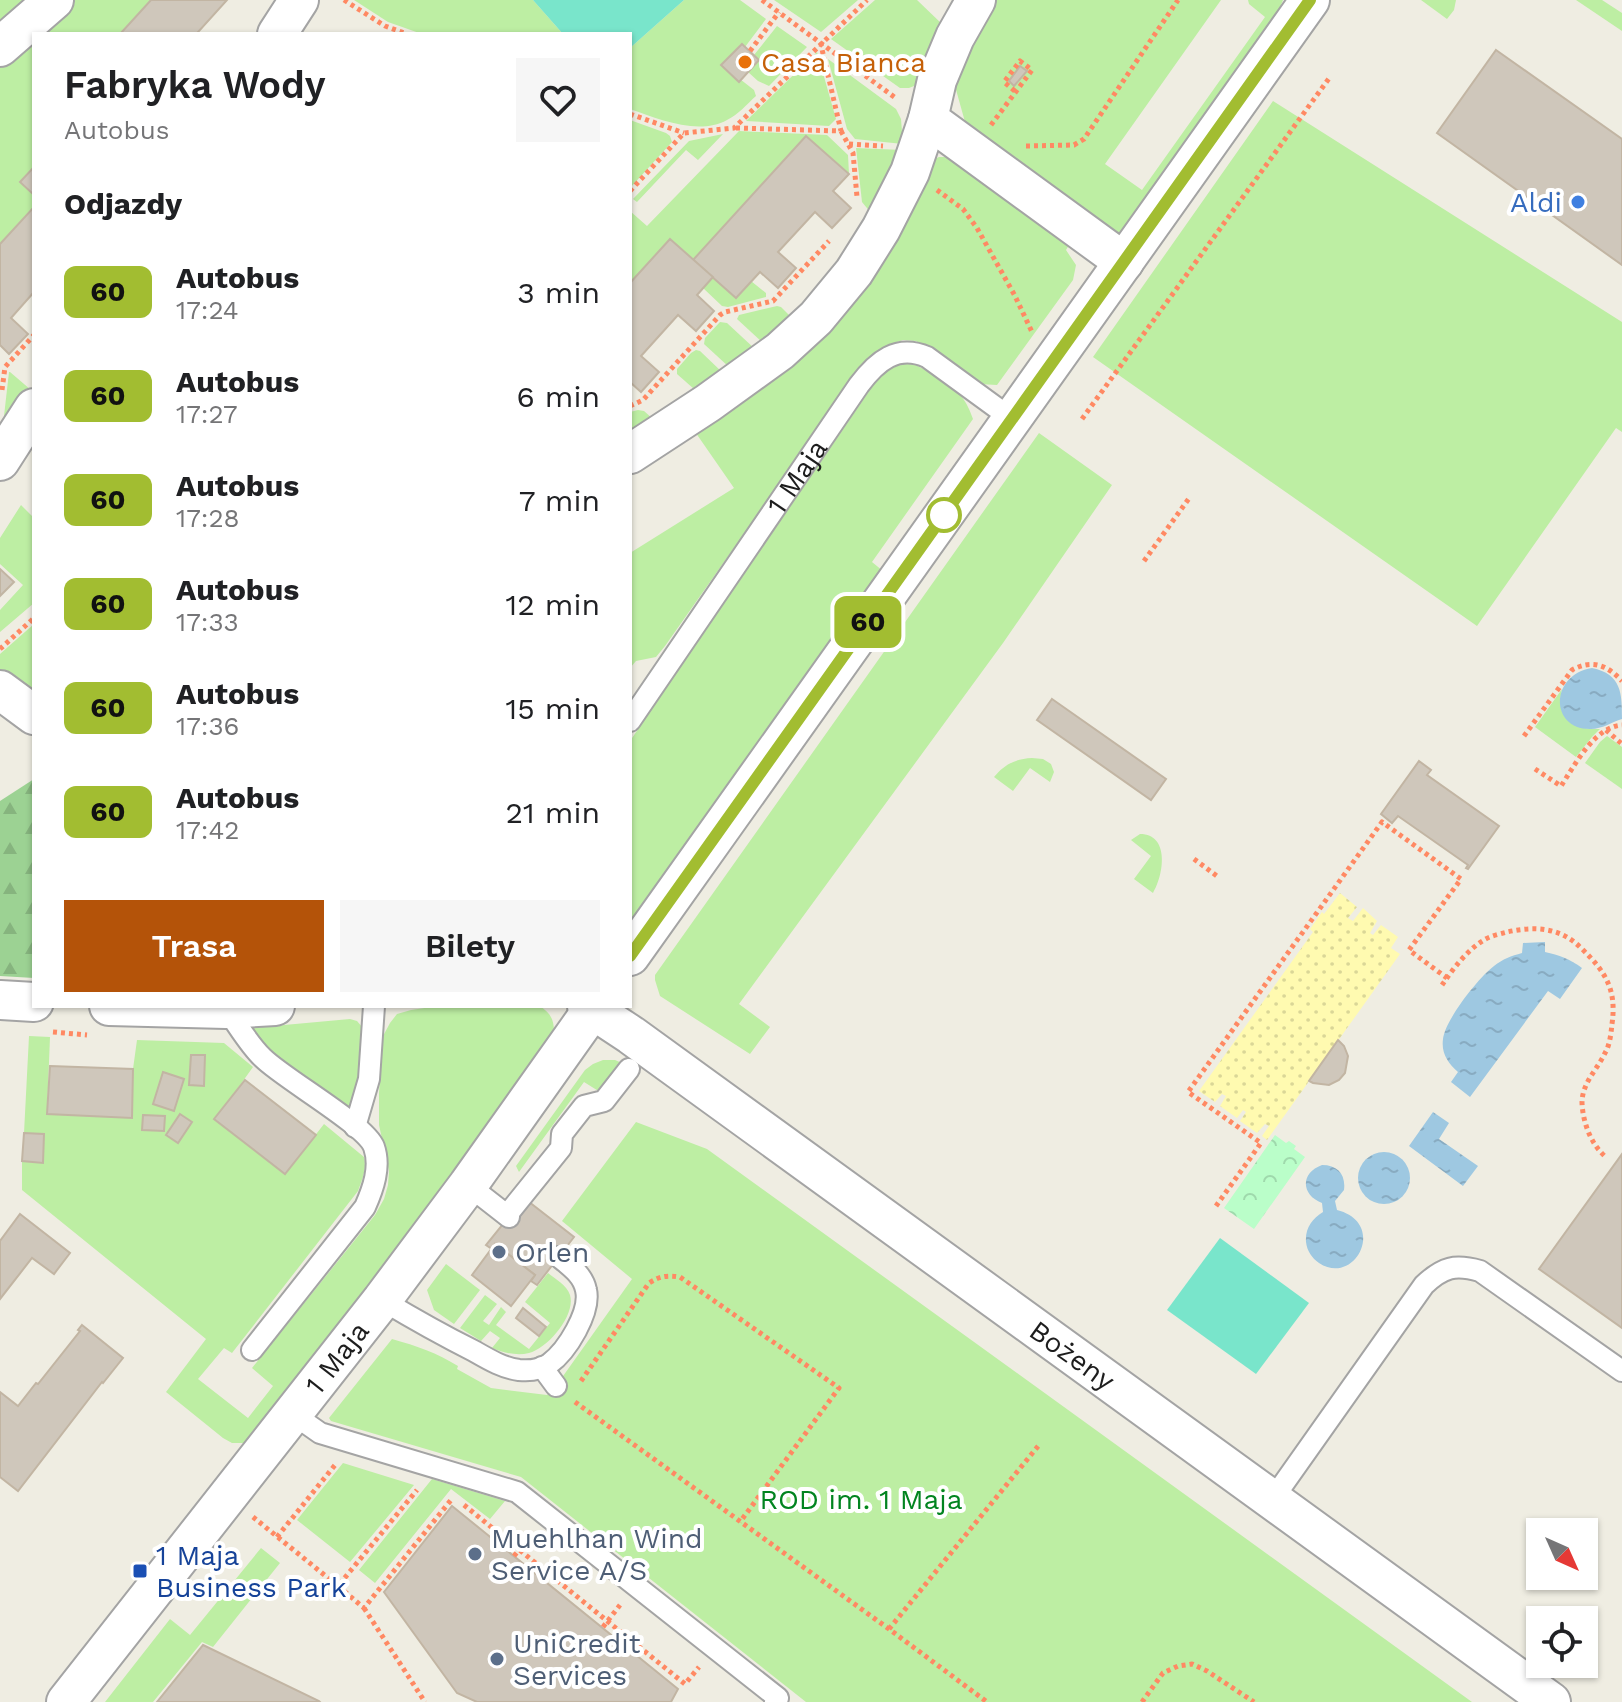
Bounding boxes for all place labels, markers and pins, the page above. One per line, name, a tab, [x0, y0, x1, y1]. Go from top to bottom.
place label: Casa Bianca	[761, 46, 926, 79]
marker: Casa Bianca	[736, 53, 754, 71]
place label: Aldi	[1510, 186, 1562, 219]
marker: Aldi	[1569, 193, 1587, 211]
unlabelled marker	[927, 498, 961, 532]
place label: Orlen	[515, 1236, 589, 1269]
marker: Orlen	[490, 1243, 508, 1261]
place label: Muehlhan Wind Service A/S	[491, 1522, 703, 1587]
place label: 1 Maja Business Park	[156, 1539, 347, 1604]
marker: Muehlhan Wind Service A/S	[466, 1545, 484, 1563]
marker: 1 Maja Business Park	[131, 1562, 149, 1580]
place label: UniCredit Services	[513, 1627, 641, 1692]
marker: UniCredit Services	[488, 1650, 506, 1668]

